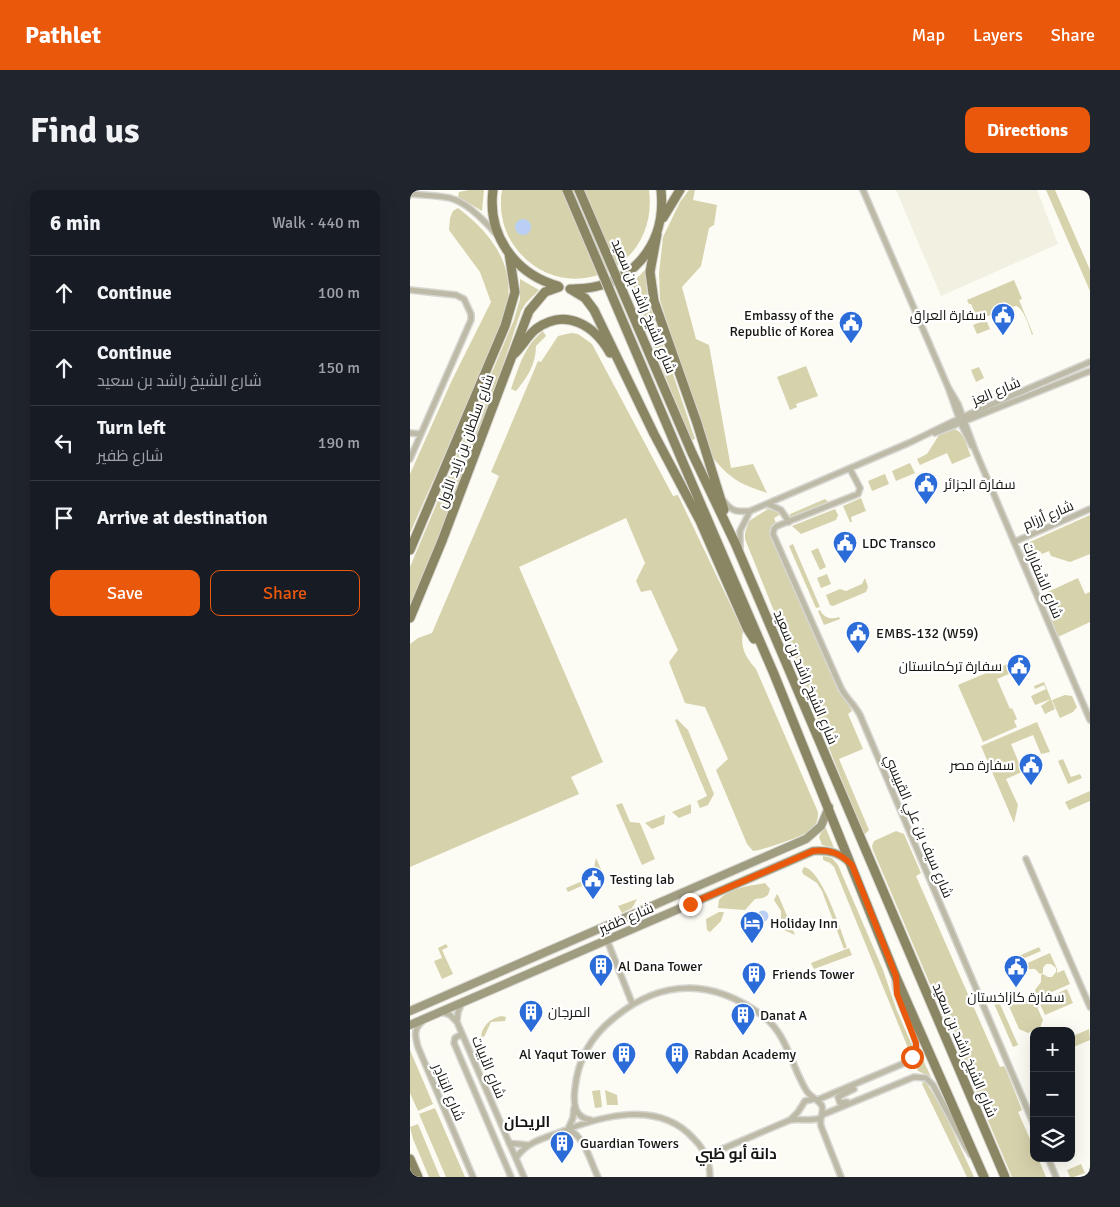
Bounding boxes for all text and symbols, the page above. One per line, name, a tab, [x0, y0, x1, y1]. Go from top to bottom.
text: Pathlet	[25, 20, 101, 50]
text: Map	[912, 24, 945, 46]
text: Layers	[973, 24, 1023, 46]
text: Share	[1051, 24, 1095, 46]
button: Directions	[965, 107, 1090, 153]
text: Find us	[30, 109, 140, 152]
text: 6 min	[50, 210, 101, 236]
text: Walk · 440 m	[272, 213, 360, 233]
street label: شارع الشيخ راشد بن سعيد	[608, 237, 680, 376]
icon: ahead	[50, 279, 78, 307]
text: Continue	[97, 281, 172, 305]
text: 100 m	[318, 283, 360, 303]
public building icon: سفارة العراق	[990, 302, 1016, 336]
place label: Embassy of the Republic of Korea	[729, 307, 834, 340]
place label: سفارة العراق	[910, 307, 986, 324]
public building icon: Embassy of the Republic of Korea	[838, 310, 864, 344]
text: Continue	[97, 341, 172, 365]
icon: ahead	[50, 354, 78, 382]
text: 150 m	[318, 358, 360, 378]
text: شارع الشيخ راشد بن سعيد	[97, 371, 262, 391]
street label: شارع سلطان بن زايد الأول	[433, 372, 498, 510]
street label: شارع العِز	[969, 374, 1023, 410]
text: Turn left	[97, 416, 166, 440]
icon: left	[50, 429, 78, 457]
text: 190 m	[318, 433, 360, 453]
text: شارع ظفير	[97, 446, 163, 466]
public building icon: سفارة الجزائر	[913, 471, 939, 505]
place label: سفارة الجزائر	[943, 476, 1016, 493]
street label: شارع أرزام	[1020, 496, 1077, 535]
icon: arrive	[50, 504, 78, 532]
text: Arrive at destination	[97, 506, 268, 530]
public building icon: LDC Transco	[832, 530, 858, 564]
place label: LDC Transco	[862, 535, 936, 552]
street label: شارع السَّفارات	[1019, 539, 1066, 621]
button: Save	[50, 570, 200, 616]
button: Share	[210, 570, 360, 616]
street label: شارع الشيخ راشد بن سعيد	[770, 608, 842, 747]
public building icon: EMBS-132 (W59)	[845, 620, 871, 654]
place label: EMBS-132 (W59)	[876, 625, 978, 642]
public building icon: سفارة تركمانستان	[1006, 653, 1032, 687]
place label: سفارة تركمانستان	[899, 658, 1002, 675]
street label: شارع سيف بن علي القبيسي	[878, 752, 957, 902]
public building icon: سفارة مصر	[1018, 752, 1044, 786]
place label: سفارة مصر	[949, 757, 1014, 774]
public building icon: Testing lab	[580, 866, 606, 900]
place label: Testing lab	[610, 871, 674, 888]
route end	[679, 893, 702, 916]
street label: شارع ظفير	[595, 899, 656, 938]
hotel icon: Holiday Inn	[739, 910, 765, 944]
place label: Holiday Inn	[770, 915, 838, 932]
building icon: Al Dana Tower	[588, 953, 614, 987]
public building icon: سفارة كازاخستان	[1003, 954, 1029, 988]
place label: Al Dana Tower	[618, 958, 703, 975]
building icon: Friends Tower	[741, 961, 767, 995]
place label: Friends Tower	[772, 966, 855, 983]
street label: شارع الشيخ راشد بن سعيد	[929, 981, 1001, 1120]
place label: سفارة كازاخستان	[967, 989, 1065, 1006]
building icon: المرجان	[518, 999, 544, 1033]
building icon: Danat A	[730, 1002, 756, 1036]
place label: المرجان	[548, 1004, 591, 1021]
place label: Danat A	[760, 1007, 808, 1024]
map controls	[1030, 1027, 1075, 1162]
button: +	[1030, 1027, 1075, 1072]
street label: شارع الأبيات	[468, 1033, 509, 1101]
building icon: Al Yaqut Tower	[611, 1041, 637, 1075]
building icon: Rabdan Academy	[664, 1041, 690, 1075]
place label: Al Yaqut Tower	[519, 1046, 607, 1063]
place label: Rabdan Academy	[694, 1046, 796, 1063]
route start	[901, 1046, 924, 1069]
street label: شارع البَنادِر	[428, 1060, 468, 1123]
button: −	[1030, 1072, 1075, 1117]
district label: الريحان	[504, 1113, 550, 1131]
button: layers	[1030, 1117, 1075, 1162]
building icon: Guardian Towers	[549, 1130, 575, 1164]
place label: Guardian Towers	[580, 1135, 679, 1152]
district label: دانة أبو ظبي	[695, 1144, 777, 1166]

